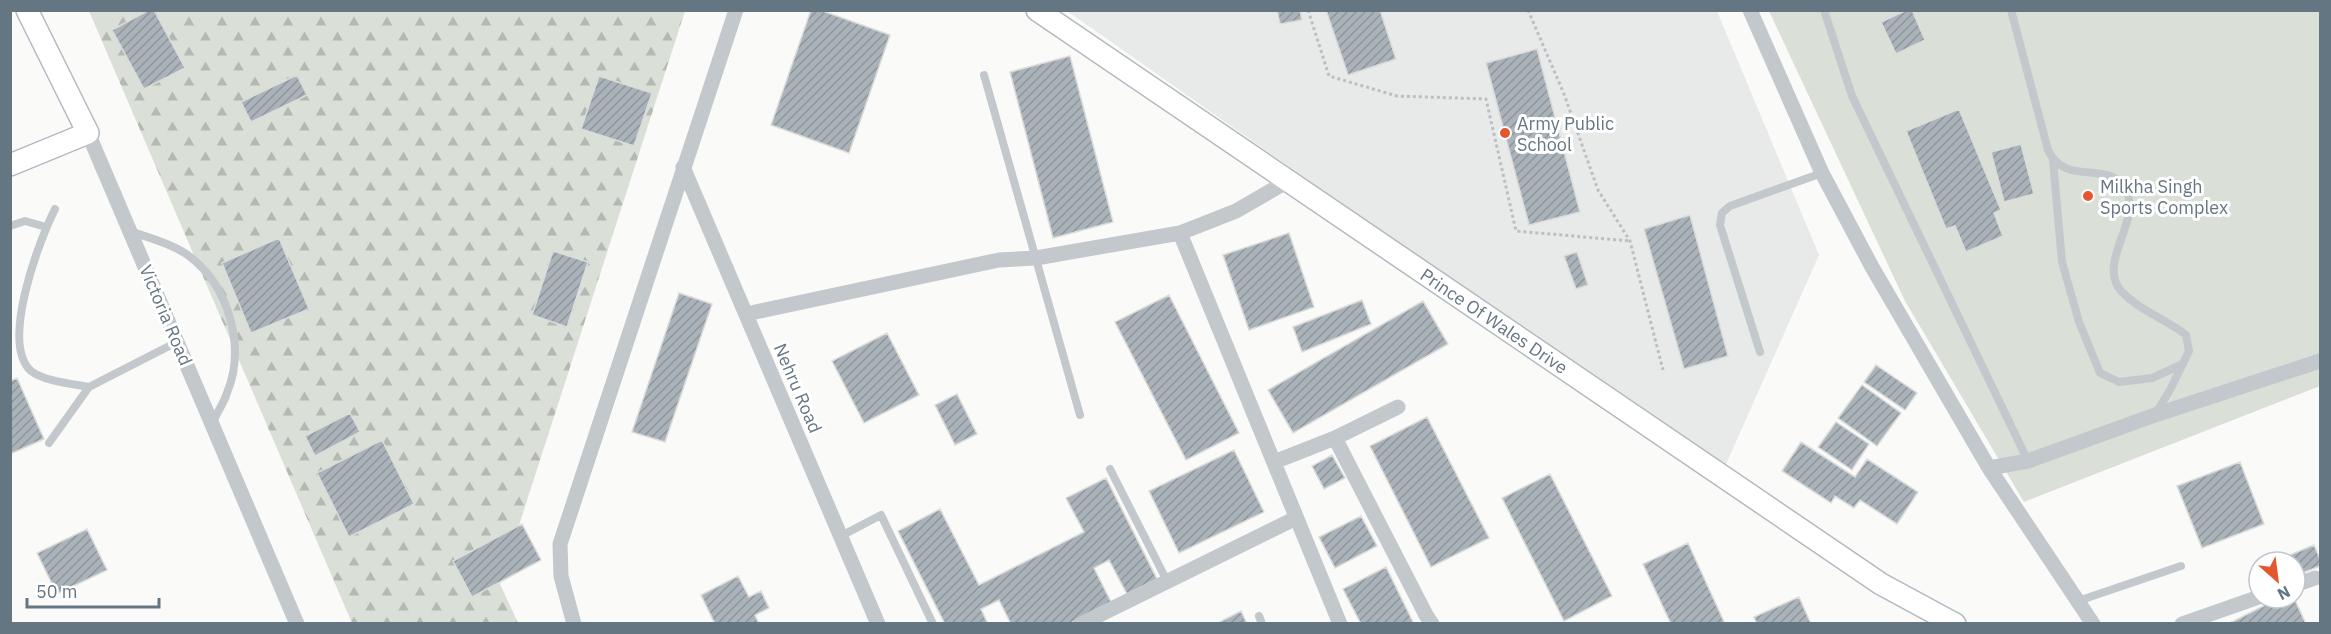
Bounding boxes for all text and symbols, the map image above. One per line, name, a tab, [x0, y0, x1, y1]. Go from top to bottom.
place label: Army Public School	[1517, 112, 1614, 156]
marker: Army Public School	[1498, 126, 1512, 140]
place label: Milkha Singh Sports Complex	[2100, 175, 2228, 219]
marker: Milkha Singh Sports Complex	[2081, 189, 2095, 203]
street label: Victoria Road	[134, 261, 198, 369]
street label: Prince Of Wales Drive	[1416, 263, 1572, 379]
street label: Nehru Road	[769, 340, 827, 436]
north arrow	[2247, 550, 2307, 610]
scale bar	[27, 571, 159, 609]
text: 50 m	[36, 580, 78, 603]
text: N	[2274, 582, 2294, 605]

